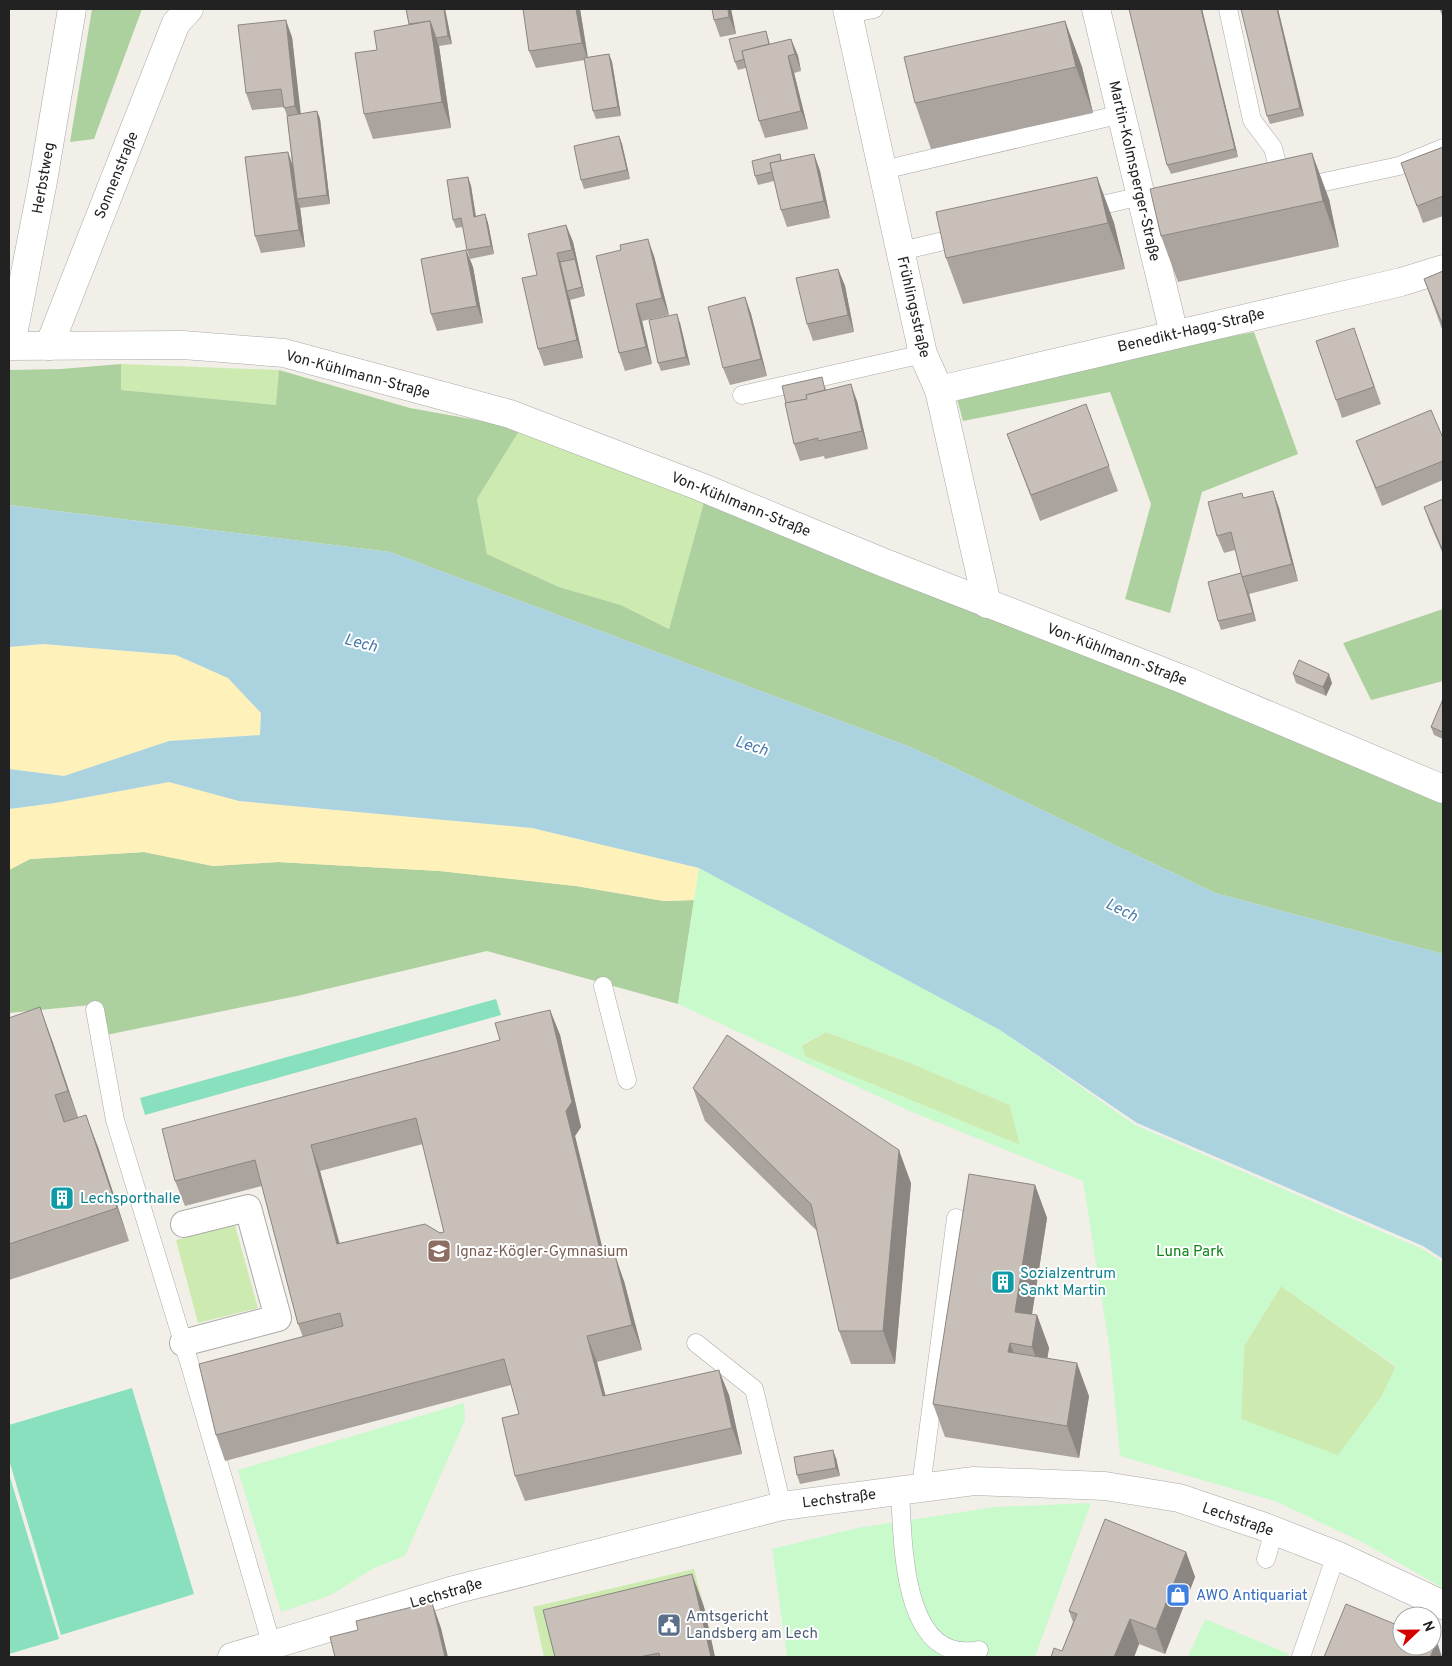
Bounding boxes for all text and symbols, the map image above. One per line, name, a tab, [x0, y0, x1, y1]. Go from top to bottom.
street label: Martin-Kolmsperger-Straße	[1104, 79, 1164, 263]
street label: Sonnenstraße	[91, 129, 144, 222]
street label: Herbstweg	[29, 141, 60, 216]
street label: Frühlingsstraße	[892, 255, 933, 360]
street label: Benedikt-Hagg-Straße	[1116, 305, 1267, 358]
street label: Von-Kühlmann-Straße	[283, 347, 432, 404]
street label: Von-Kühlmann-Straße	[668, 469, 813, 542]
street label: Von-Kühlmann-Straße	[1044, 620, 1189, 691]
water label: Lech	[342, 630, 379, 658]
water label: Lech	[732, 732, 771, 762]
water label: Lech	[1102, 895, 1141, 927]
building icon: Lechsporthalle	[49, 1185, 75, 1211]
place label: Lechsporthalle	[80, 1190, 180, 1209]
school or university icon: Ignaz-Kögler-Gymnasium	[426, 1238, 452, 1264]
place label: Ignaz-Kögler-Gymnasium	[456, 1243, 628, 1262]
park label: Luna Park	[1156, 1243, 1224, 1262]
place label: Sozialzentrum Sankt Martin	[1020, 1265, 1116, 1301]
building icon: Sozialzentrum Sankt Martin	[990, 1269, 1016, 1295]
street label: Lechstraße	[801, 1486, 877, 1513]
street label: Lechstraße	[1199, 1499, 1276, 1542]
street label: Lechstraße	[408, 1575, 485, 1614]
shop icon: AWO Antiquariat	[1165, 1582, 1191, 1608]
place label: AWO Antiquariat	[1196, 1587, 1308, 1606]
north arrow	[1392, 1606, 1442, 1656]
place label: Amtsgericht Landsberg am Lech	[686, 1608, 818, 1644]
public building icon: Amtsgericht Landsberg am Lech	[656, 1612, 682, 1638]
text: N	[1418, 1619, 1437, 1635]

